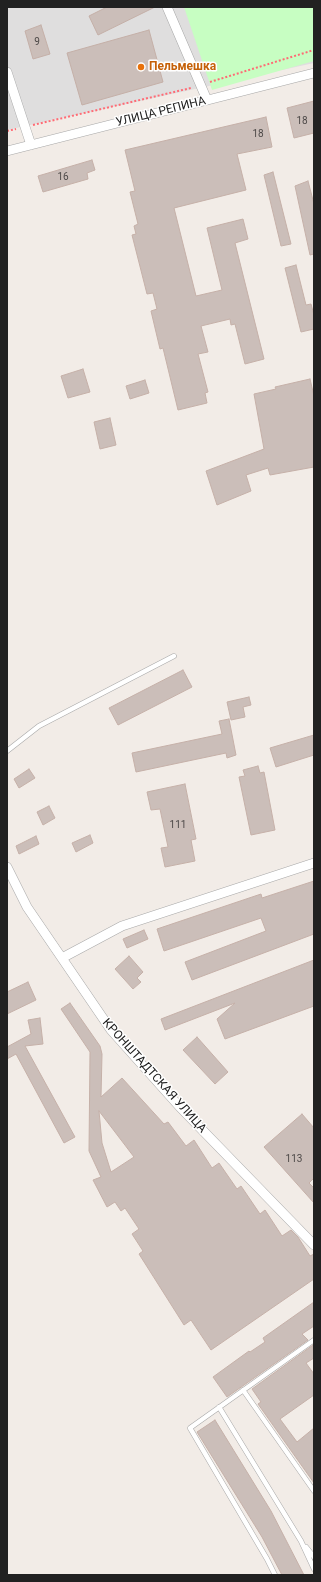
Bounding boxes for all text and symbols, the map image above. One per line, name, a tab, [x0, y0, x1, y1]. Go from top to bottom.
house number: 9	[34, 36, 40, 48]
place label: Пельмешка	[149, 60, 216, 74]
marker: Пельмешка	[136, 62, 146, 72]
street label: УЛИЦА РЕПИНА	[115, 94, 207, 130]
house number: 18	[296, 115, 308, 127]
house number: 18	[252, 128, 264, 140]
house number: 16	[57, 171, 69, 183]
house number: 111	[170, 819, 186, 831]
street label: КРОНШТАДТСКАЯ УЛИЦА	[99, 1016, 209, 1136]
house number: 113	[286, 1153, 302, 1165]

